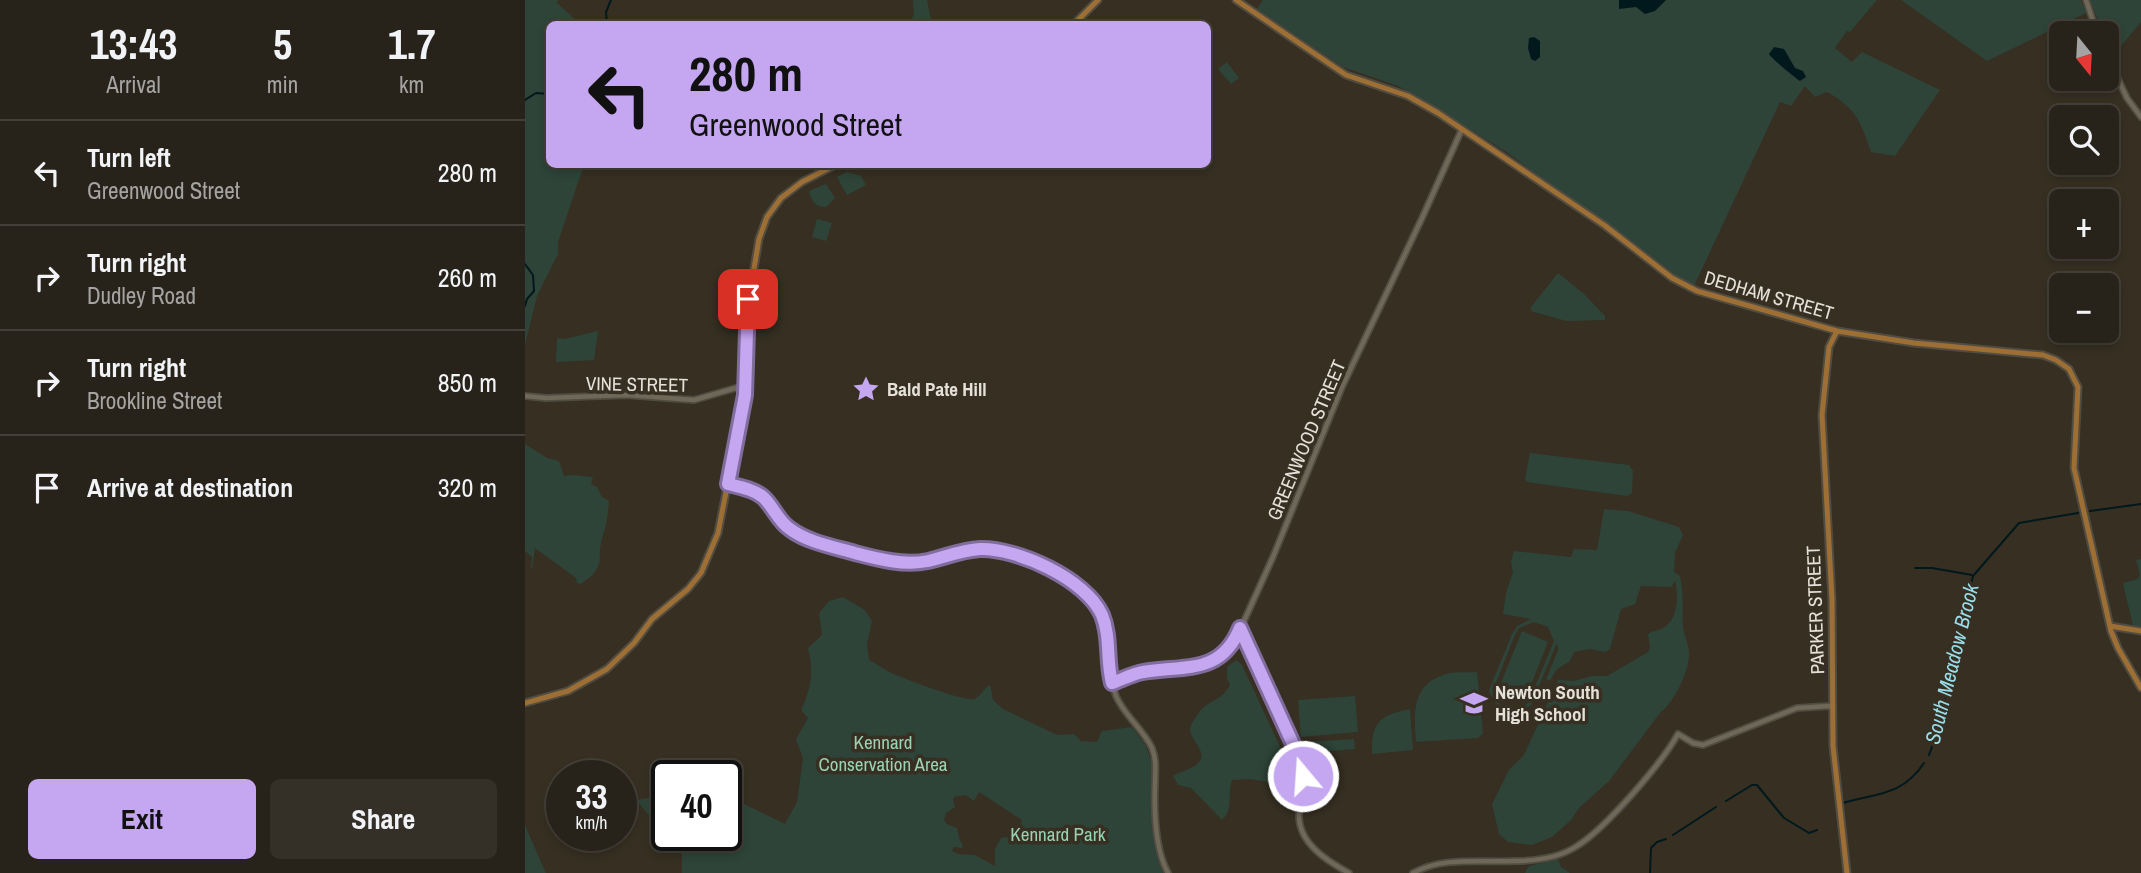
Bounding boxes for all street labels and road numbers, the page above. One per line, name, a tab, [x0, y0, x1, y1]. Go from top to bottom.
street label: DEDHAM STREET	[1701, 264, 1837, 326]
street label: GREENWOOD STREET	[1261, 356, 1352, 524]
street label: VINE STREET	[586, 370, 689, 398]
street label: PARKER STREET	[1800, 545, 1830, 675]

